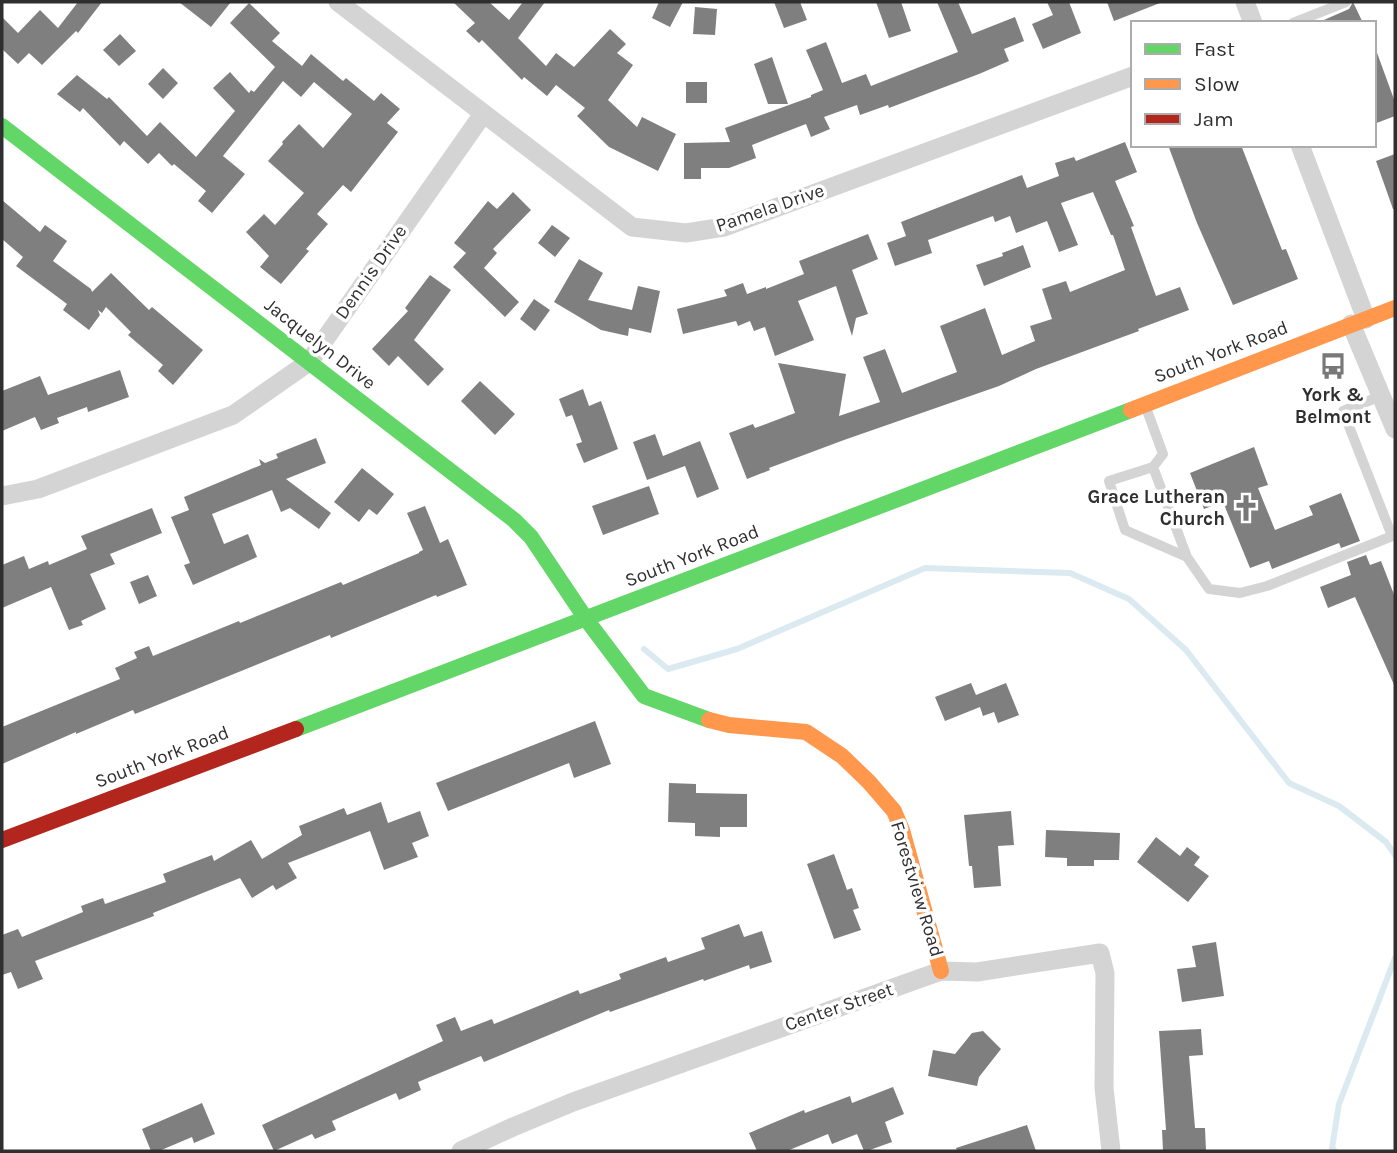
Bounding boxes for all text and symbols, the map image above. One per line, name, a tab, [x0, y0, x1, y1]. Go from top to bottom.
legend	[1131, 21, 1376, 147]
text: Fast	[1194, 37, 1235, 61]
text: Slow	[1194, 72, 1239, 96]
text: Jam	[1194, 107, 1234, 131]
street label: Pamela Drive	[713, 179, 827, 237]
street label: Dennis Drive	[331, 221, 411, 323]
street label: Jacquelyn Drive	[260, 294, 380, 394]
street label: South York Road	[1151, 316, 1291, 388]
bus stop icon: York & Belmont	[1318, 351, 1348, 381]
place label: York & Belmont	[1295, 384, 1371, 428]
place label: Grace Lutheran Church	[1088, 486, 1225, 530]
church icon: Grace Lutheran Church	[1231, 493, 1261, 523]
street label: South York Road	[622, 520, 762, 592]
street label: South York Road	[92, 721, 232, 793]
street label: Forestview Road	[886, 819, 948, 959]
street label: Center Street	[782, 978, 896, 1036]

